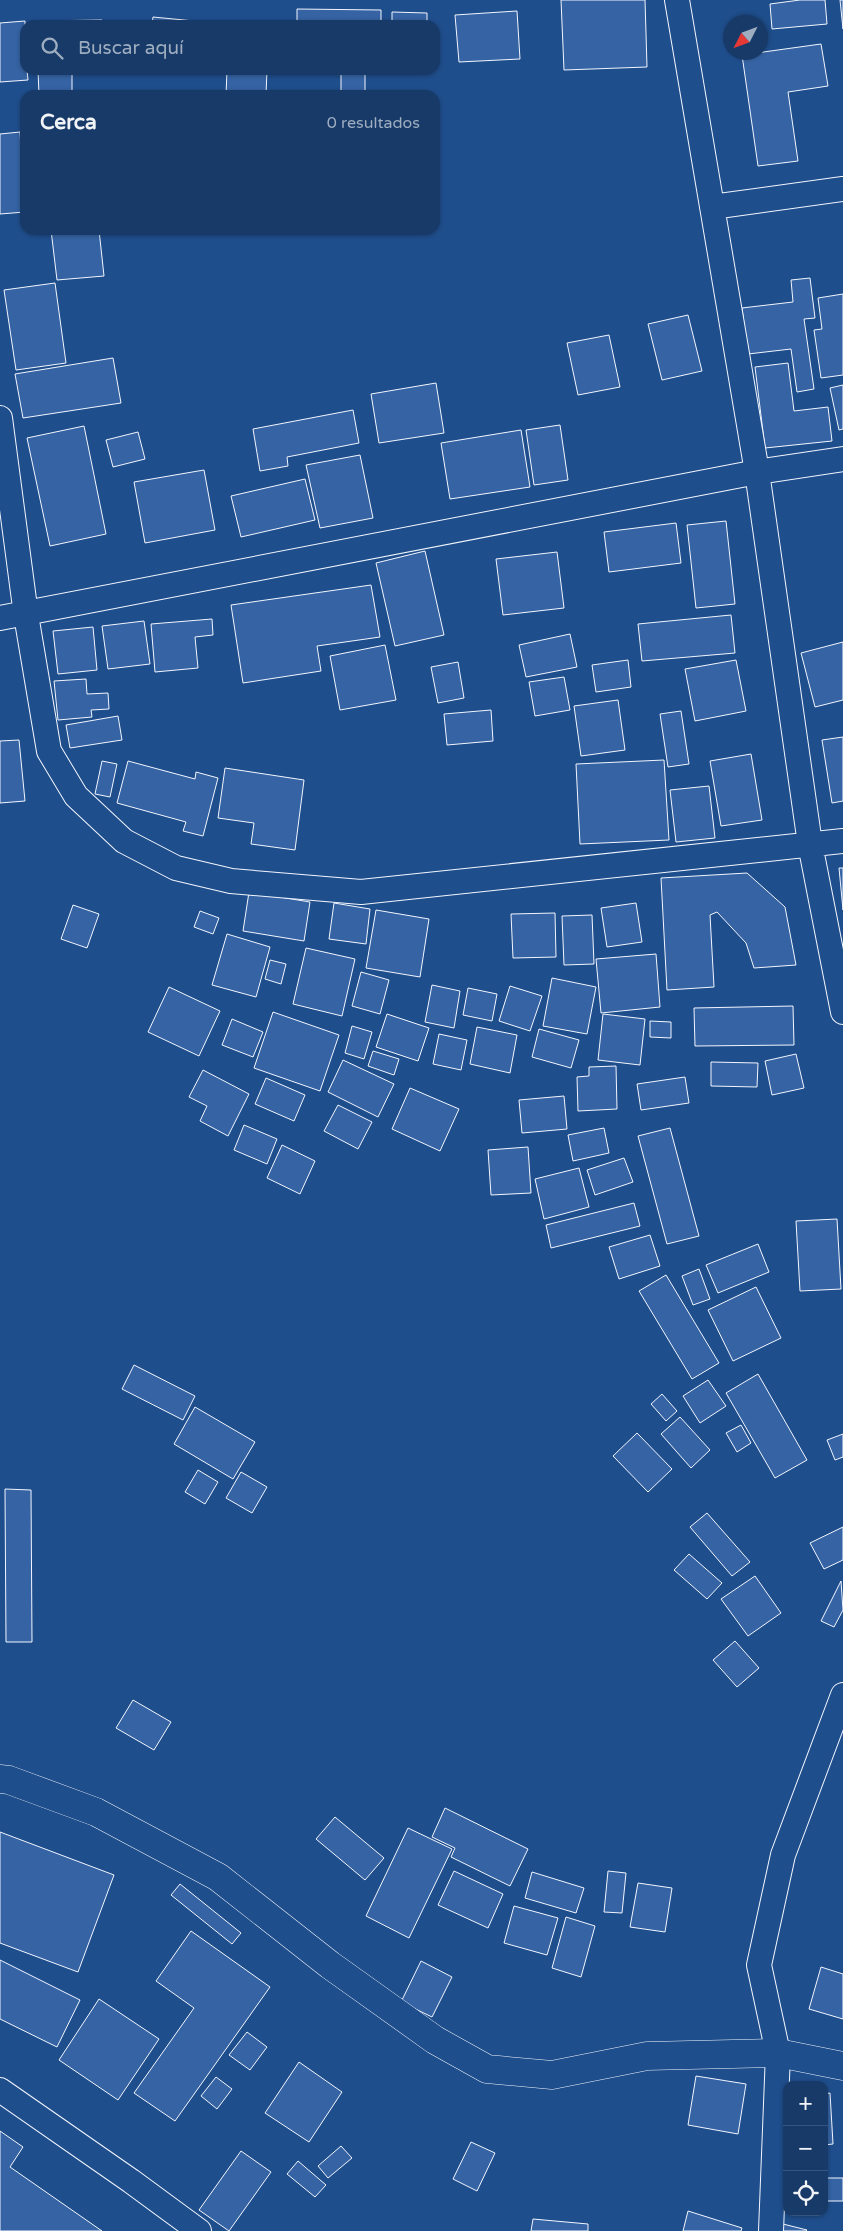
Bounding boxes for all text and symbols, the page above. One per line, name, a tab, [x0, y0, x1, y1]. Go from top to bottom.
north arrow	[723, 15, 768, 60]
search box	[20, 20, 440, 75]
icon: search	[38, 34, 66, 62]
text: Buscar aquí	[78, 37, 184, 59]
text: Cerca	[40, 110, 97, 135]
text: 0 resultados	[327, 113, 420, 133]
map controls	[783, 2081, 828, 2216]
button: +	[783, 2081, 828, 2126]
button: −	[783, 2126, 828, 2171]
button: locate	[783, 2171, 828, 2216]

